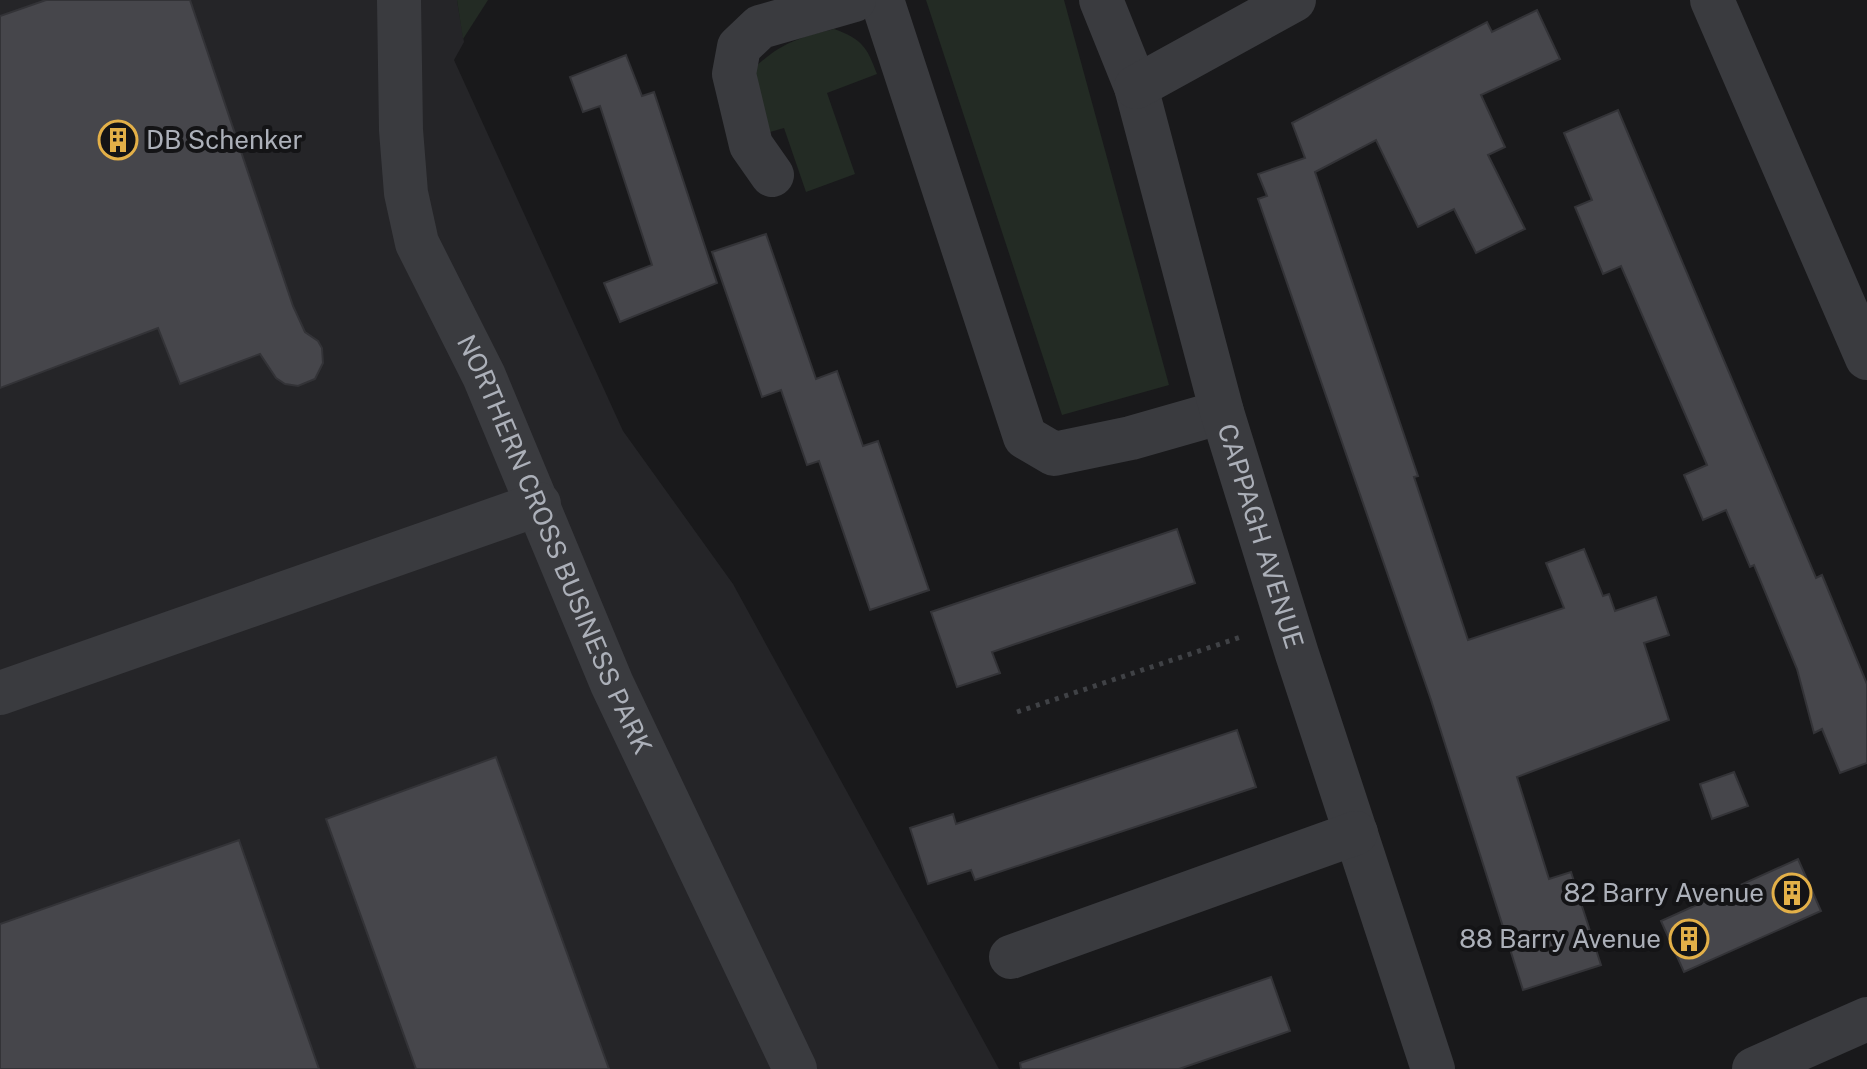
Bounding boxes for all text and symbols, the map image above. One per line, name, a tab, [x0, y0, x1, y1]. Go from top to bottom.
building icon: DB Schenker	[97, 119, 139, 161]
place label: DB Schenker	[146, 124, 303, 155]
street label: NORTHERN CROSS BUSINESS PARK	[451, 330, 659, 759]
street label: CAPPAGH AVENUE	[1212, 420, 1310, 652]
building icon: 82 Barry Avenue	[1771, 872, 1813, 914]
place label: 82 Barry Avenue	[1563, 877, 1764, 908]
building icon: 88 Barry Avenue	[1668, 918, 1710, 960]
place label: 88 Barry Avenue	[1459, 923, 1661, 954]

